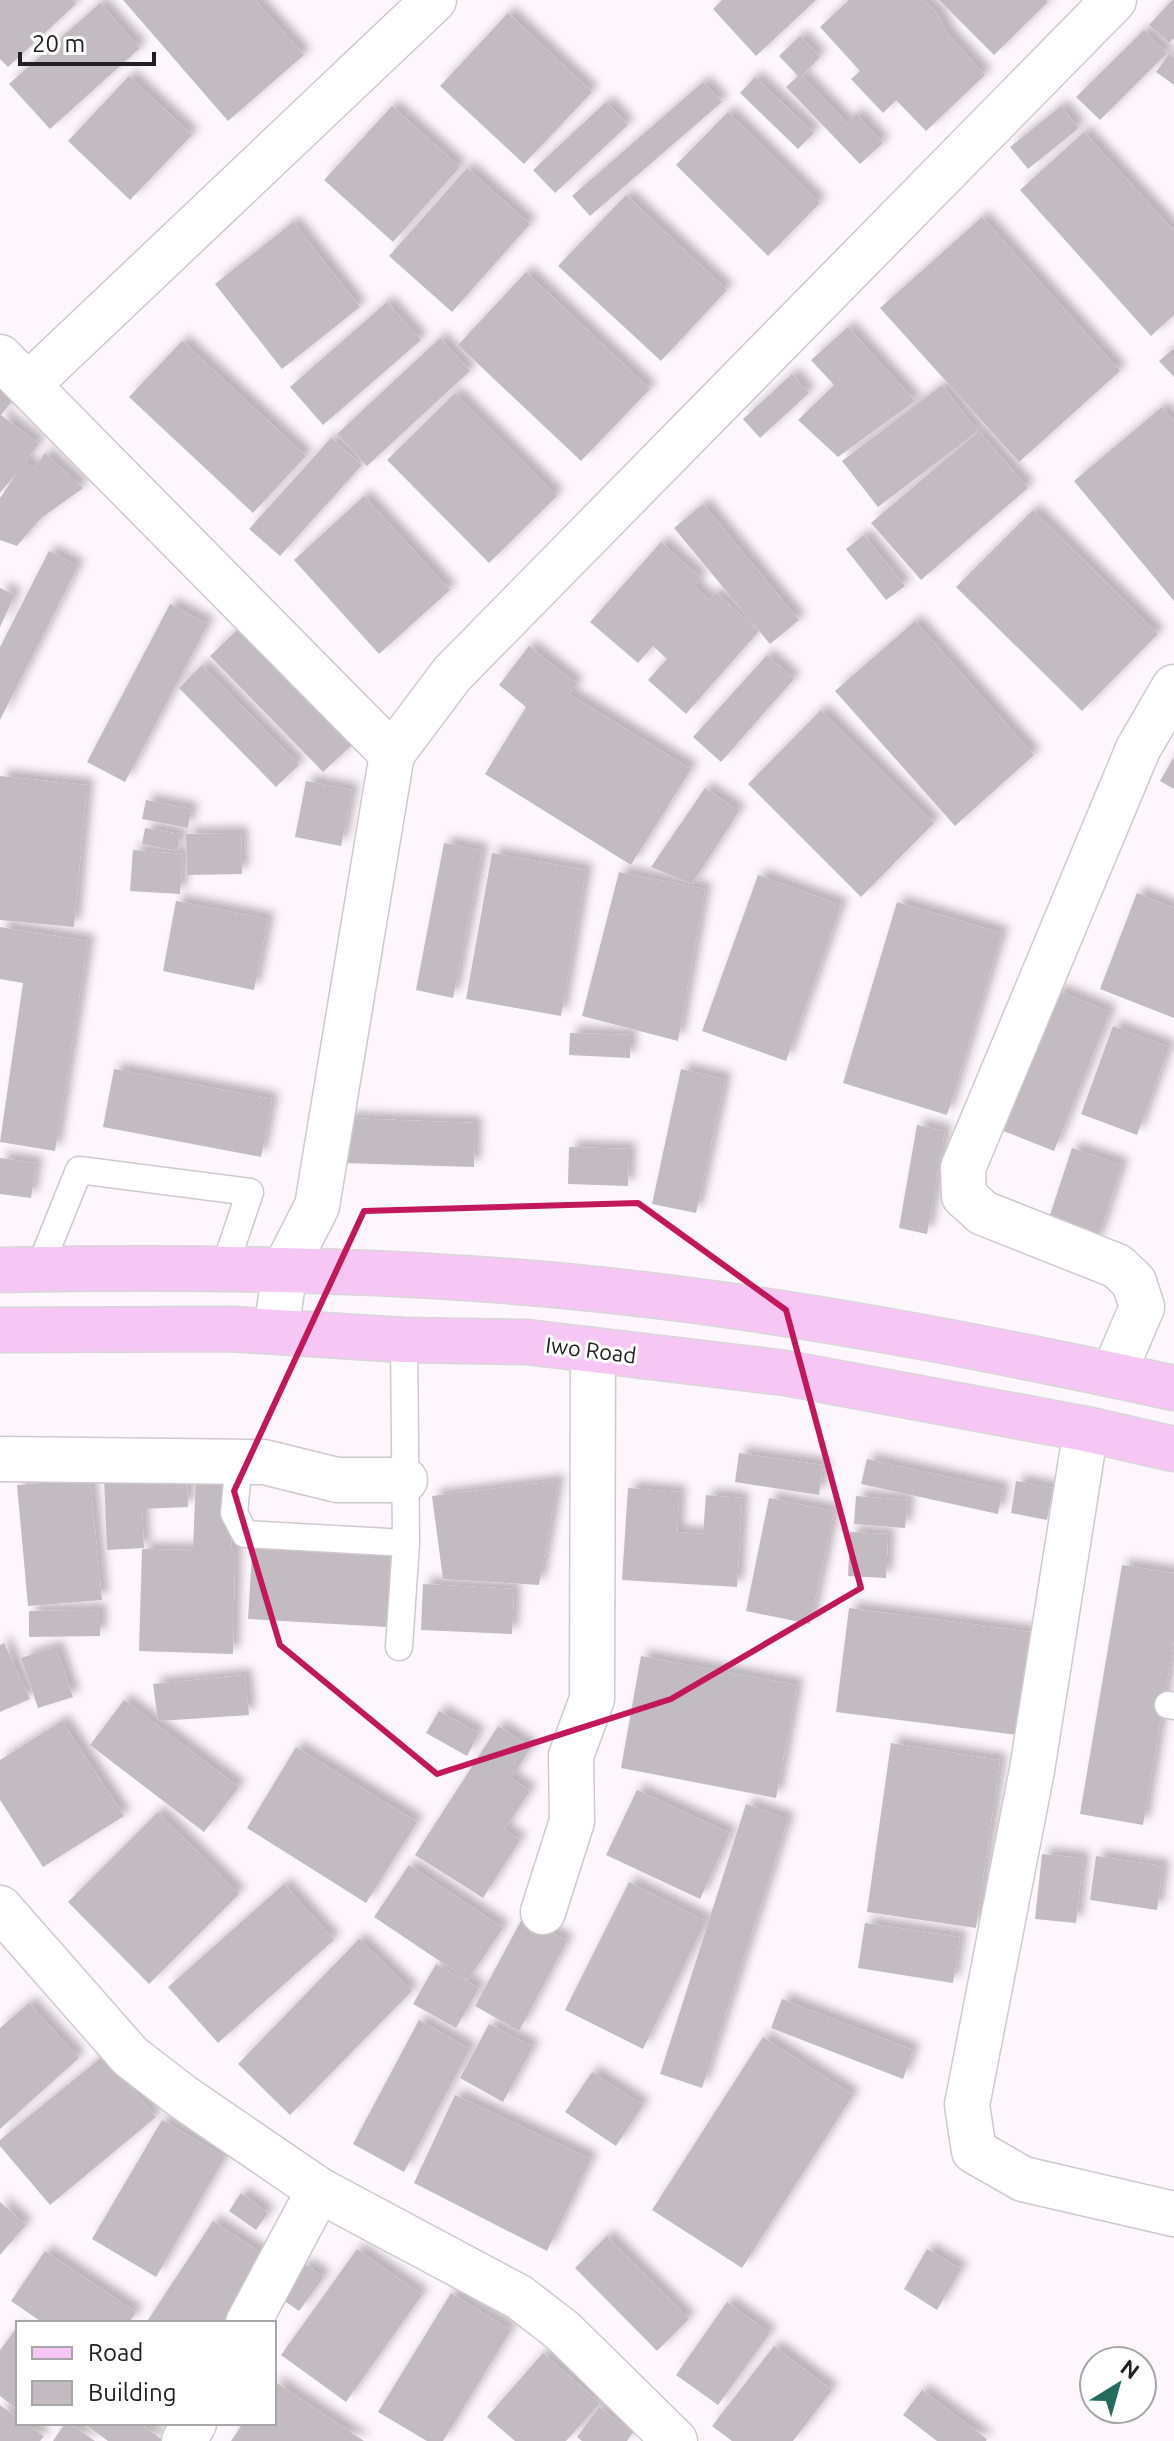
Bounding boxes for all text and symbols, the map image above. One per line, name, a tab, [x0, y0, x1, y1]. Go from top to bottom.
scale bar	[20, 16, 154, 66]
text: 20 m	[32, 30, 85, 57]
street label: Iwo Road	[544, 1332, 638, 1367]
legend	[16, 2321, 276, 2425]
text: Road	[88, 2339, 143, 2366]
north arrow	[1078, 2345, 1158, 2425]
text: N	[1116, 2354, 1144, 2384]
text: Building	[88, 2379, 176, 2406]

